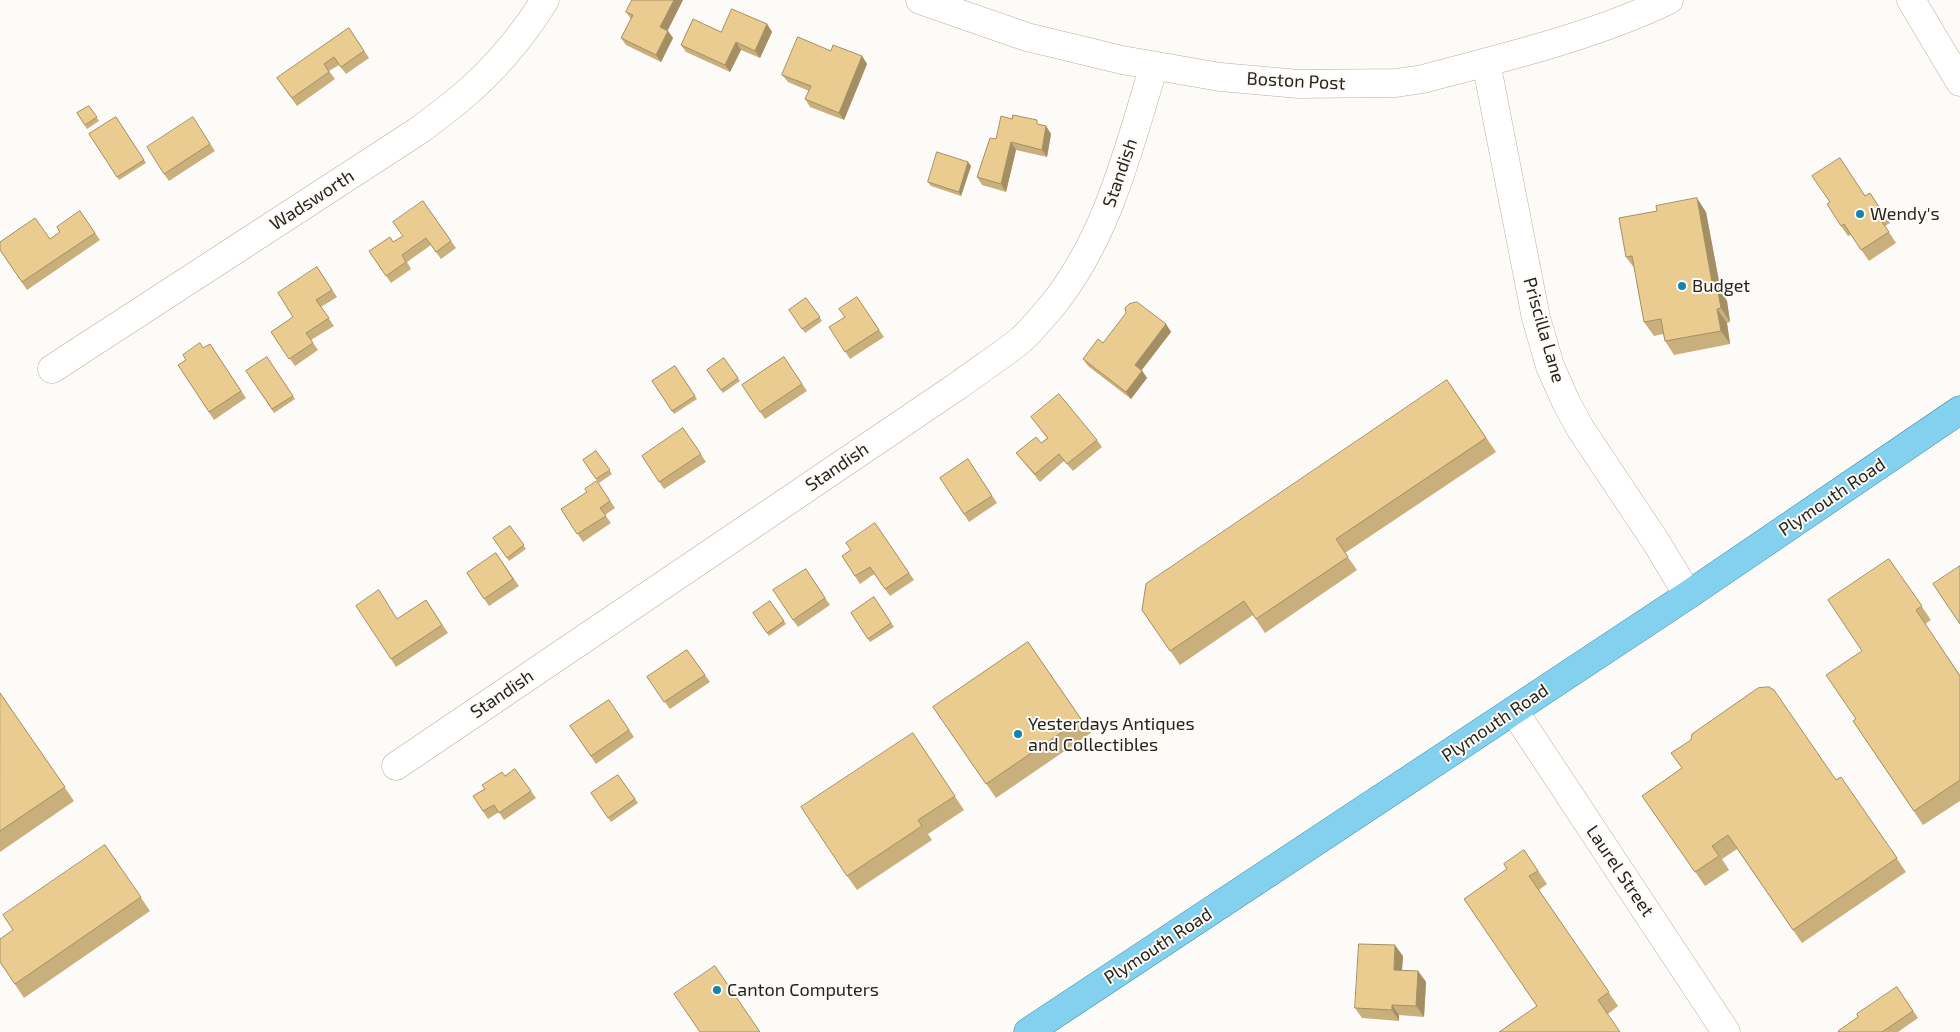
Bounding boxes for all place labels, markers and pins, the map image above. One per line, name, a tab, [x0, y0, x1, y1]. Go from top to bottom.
place label: Wendy's	[1870, 203, 1940, 225]
marker: Wendy's	[1854, 208, 1866, 220]
place label: Budget	[1692, 275, 1750, 297]
marker: Budget	[1676, 280, 1688, 292]
place label: Yesterdays Antiques and Collectibles	[1028, 713, 1195, 756]
marker: Yesterdays Antiques and Collectibles	[1012, 728, 1024, 740]
place label: Canton Computers	[727, 979, 879, 1001]
marker: Canton Computers	[711, 984, 723, 996]

